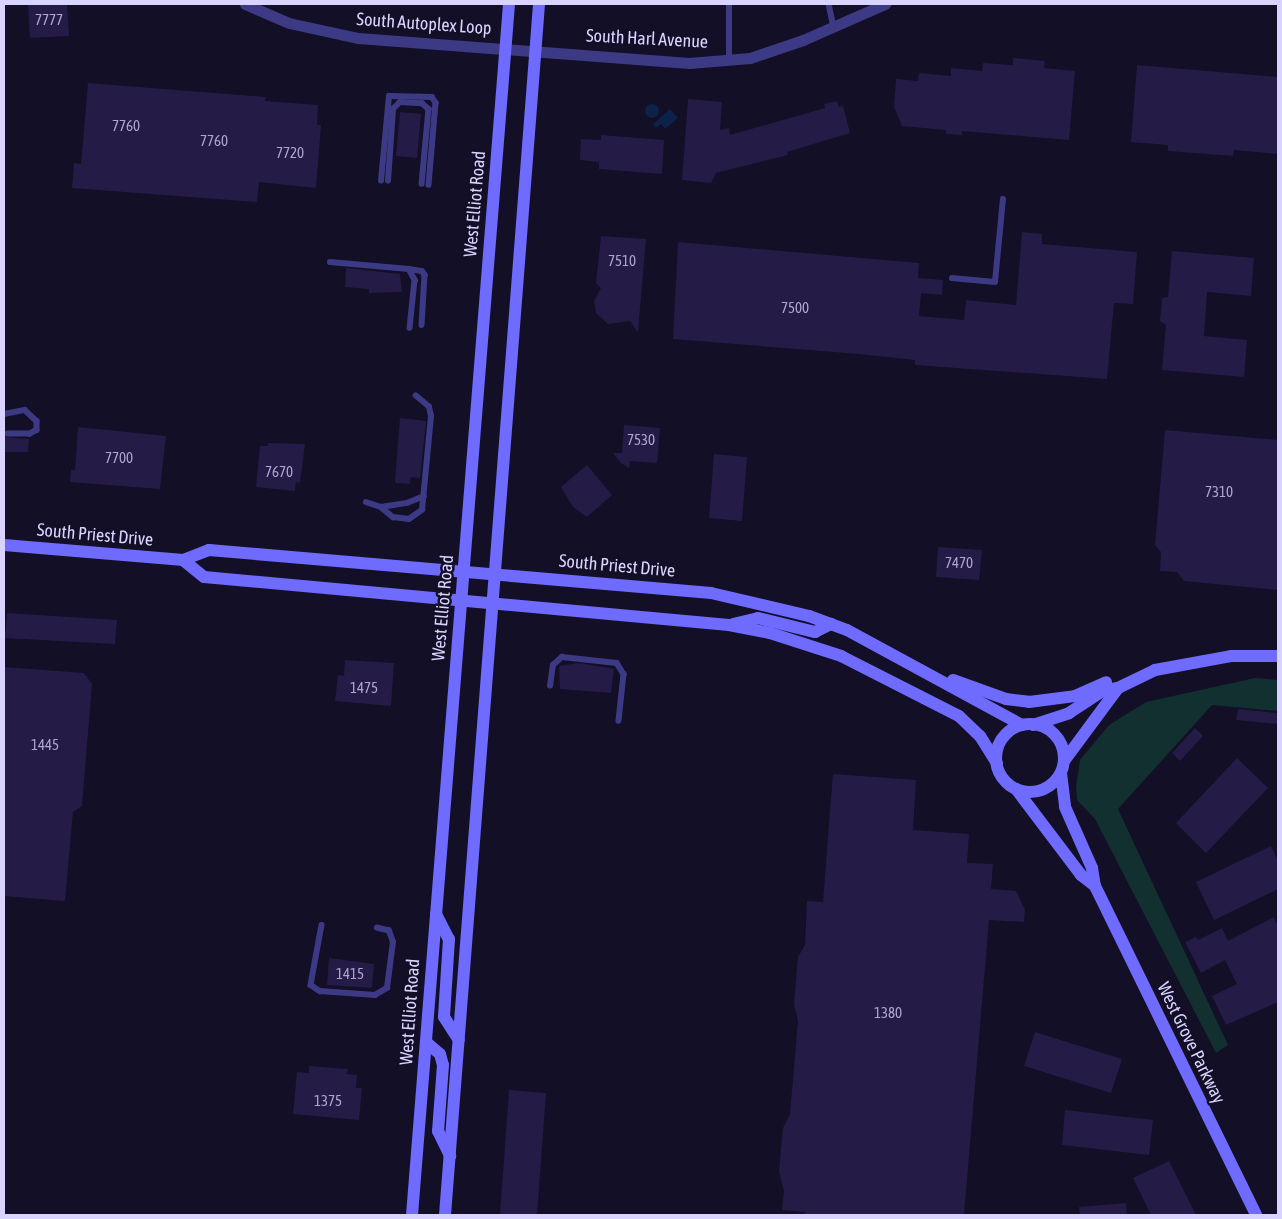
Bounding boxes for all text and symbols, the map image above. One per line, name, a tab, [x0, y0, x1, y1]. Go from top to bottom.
street label: South Autoplex Loop	[356, 9, 492, 39]
house number: 7777	[35, 11, 63, 29]
street label: South Harl Avenue	[585, 25, 709, 53]
house number: 7760	[112, 117, 140, 135]
house number: 7760	[200, 132, 228, 150]
house number: 7720	[276, 144, 304, 162]
street label: West Elliot Road	[460, 150, 490, 258]
house number: 7510	[608, 252, 636, 270]
house number: 7500	[781, 299, 809, 317]
house number: 7530	[627, 431, 655, 449]
house number: 7700	[105, 449, 133, 467]
house number: 7670	[265, 463, 293, 481]
house number: 7310	[1205, 483, 1233, 501]
street label: South Priest Drive	[36, 519, 154, 551]
street label: South Priest Drive	[558, 550, 676, 582]
street label: West Elliot Road	[428, 554, 458, 662]
house number: 7470	[945, 554, 973, 572]
house number: 1475	[350, 679, 378, 697]
house number: 1445	[31, 736, 59, 754]
street label: West Elliot Road	[396, 958, 424, 1066]
house number: 1415	[336, 965, 364, 983]
street label: West Grove Parkway	[1152, 979, 1230, 1107]
house number: 1380	[874, 1004, 902, 1022]
house number: 1375	[314, 1092, 342, 1110]

